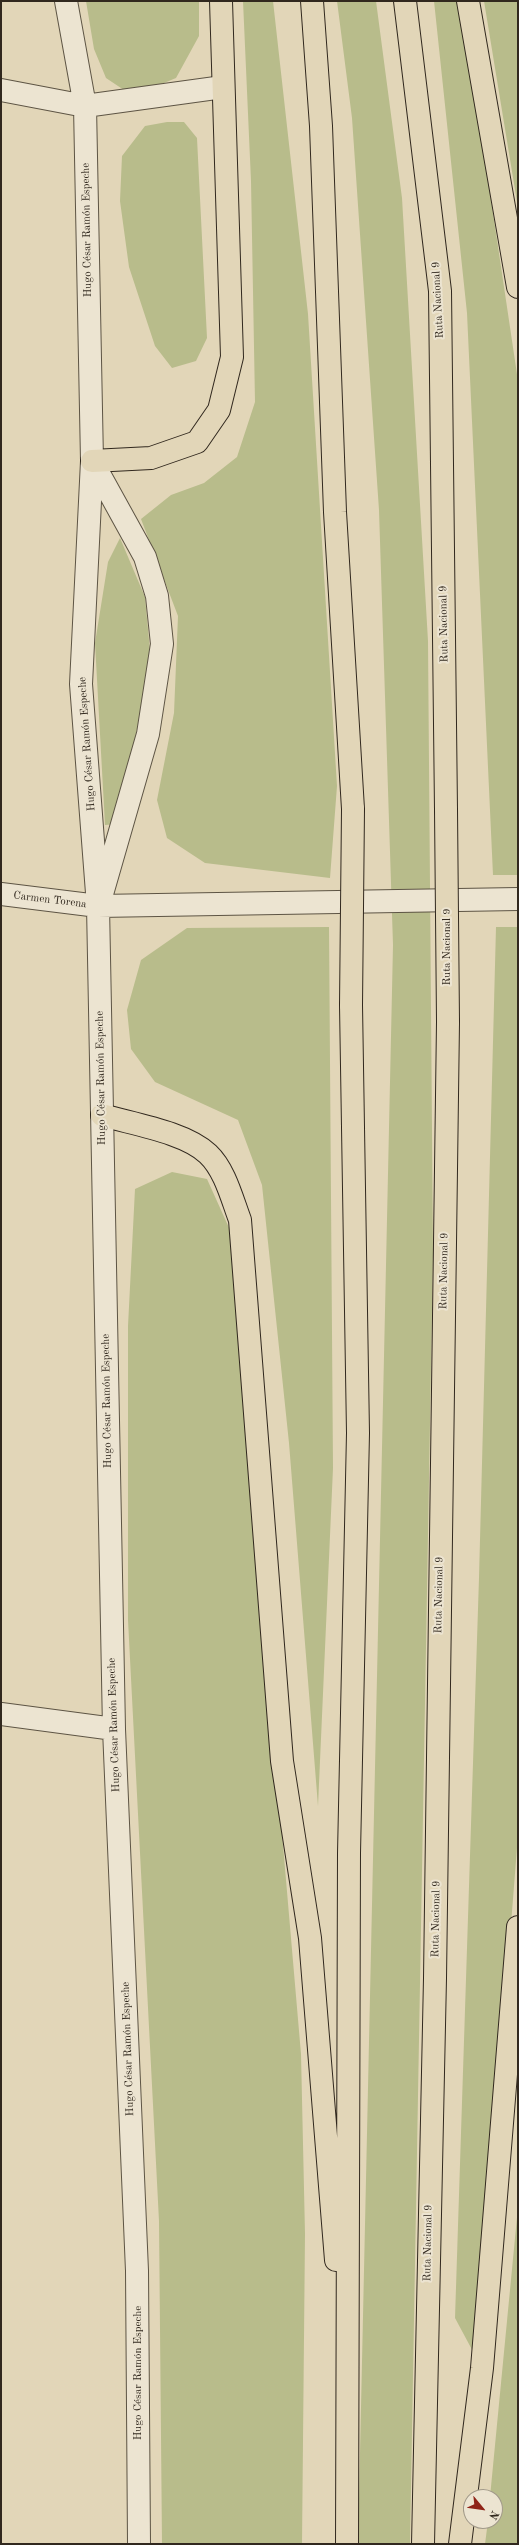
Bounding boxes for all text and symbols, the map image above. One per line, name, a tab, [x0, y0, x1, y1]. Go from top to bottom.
street label: Hugo César Ramón Espeche	[79, 163, 95, 297]
street label: Ruta Nacional 9	[429, 261, 447, 339]
street label: Ruta Nacional 9	[437, 585, 451, 663]
street label: Hugo César Ramón Espeche	[76, 676, 98, 812]
street label: Carmen Torena	[13, 889, 87, 911]
street label: Ruta Nacional 9	[440, 908, 454, 986]
street label: Hugo César Ramón Espeche	[93, 1011, 109, 1145]
street label: Ruta Nacional 9	[437, 1232, 451, 1310]
street label: Hugo César Ramón Espeche	[99, 1334, 115, 1468]
street label: Ruta Nacional 9	[432, 1556, 446, 1634]
street label: Hugo César Ramón Espeche	[105, 1657, 123, 1793]
street label: Ruta Nacional 9	[429, 1880, 443, 1958]
street label: Hugo César Ramón Espeche	[119, 1981, 137, 2117]
street label: Ruta Nacional 9	[421, 2204, 435, 2282]
street label: Hugo César Ramón Espeche	[131, 2306, 145, 2440]
north arrow	[463, 2489, 503, 2529]
text: N	[486, 2508, 500, 2521]

